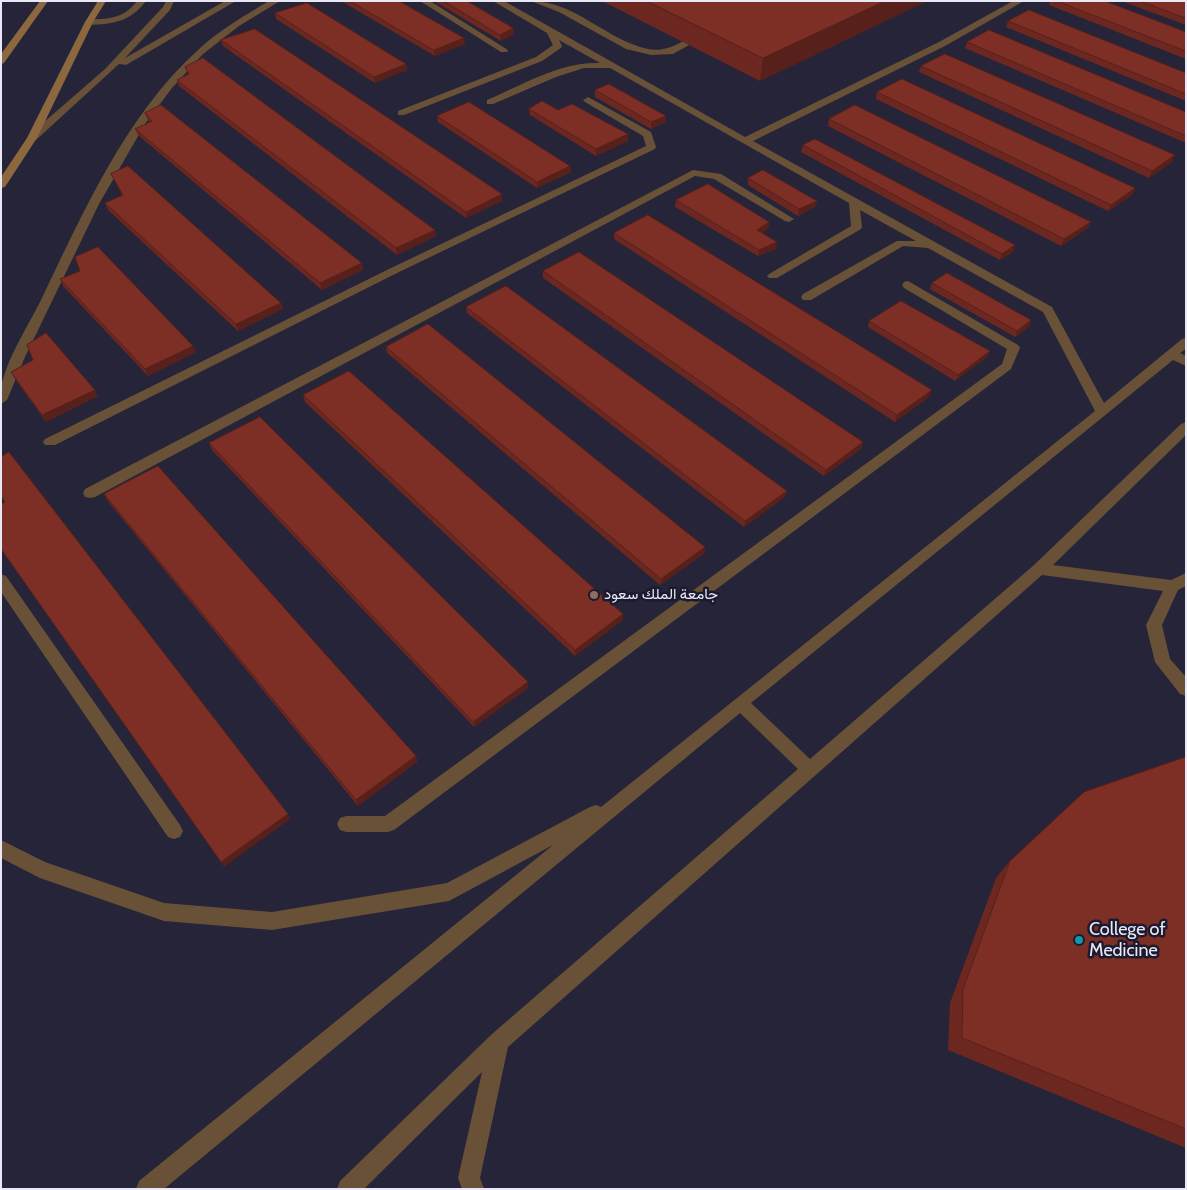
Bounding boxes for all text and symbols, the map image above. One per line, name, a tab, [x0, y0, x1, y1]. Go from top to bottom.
place label: جامعة الملك سعود	[604, 586, 718, 604]
marker: جامعة الملك سعود	[588, 589, 600, 601]
place label: College of Medicine	[1089, 919, 1165, 962]
marker: College of Medicine	[1073, 934, 1085, 946]

